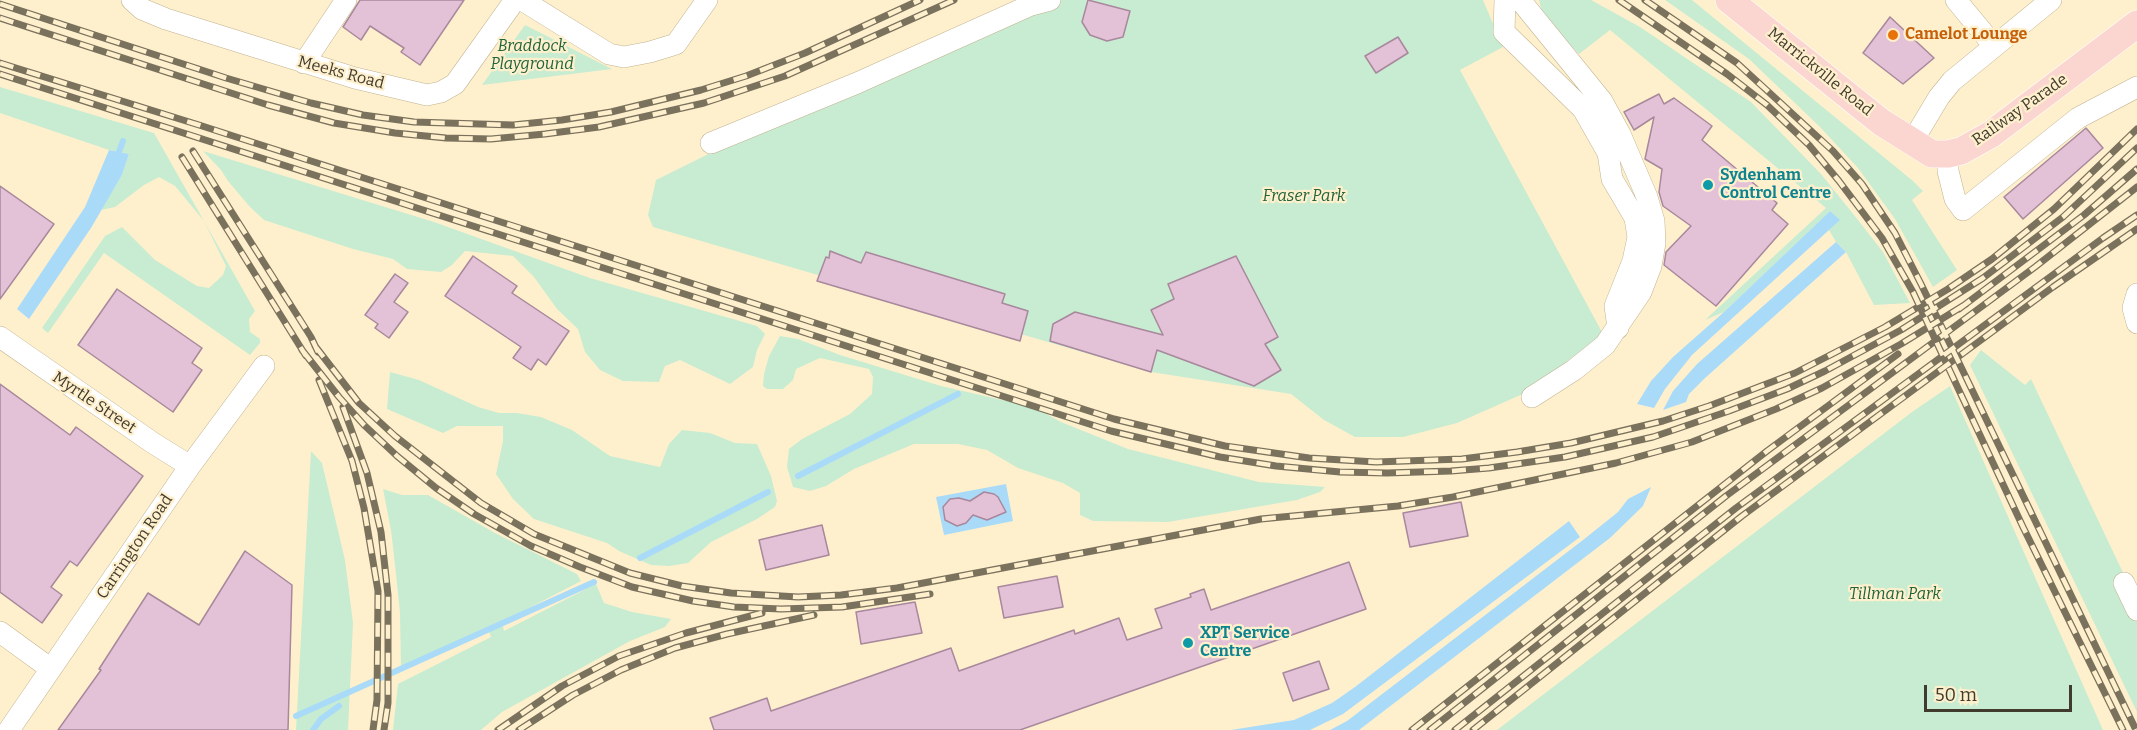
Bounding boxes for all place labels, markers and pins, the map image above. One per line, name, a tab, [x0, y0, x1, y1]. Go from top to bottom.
place label: Camelot Lounge	[1905, 25, 2027, 45]
marker: Camelot Lounge	[1886, 28, 1900, 42]
place label: Sydenham Control Centre	[1720, 166, 1831, 204]
marker: Sydenham Control Centre	[1701, 178, 1715, 192]
place label: XPT Service Centre	[1200, 624, 1290, 662]
marker: XPT Service Centre	[1181, 636, 1195, 650]

